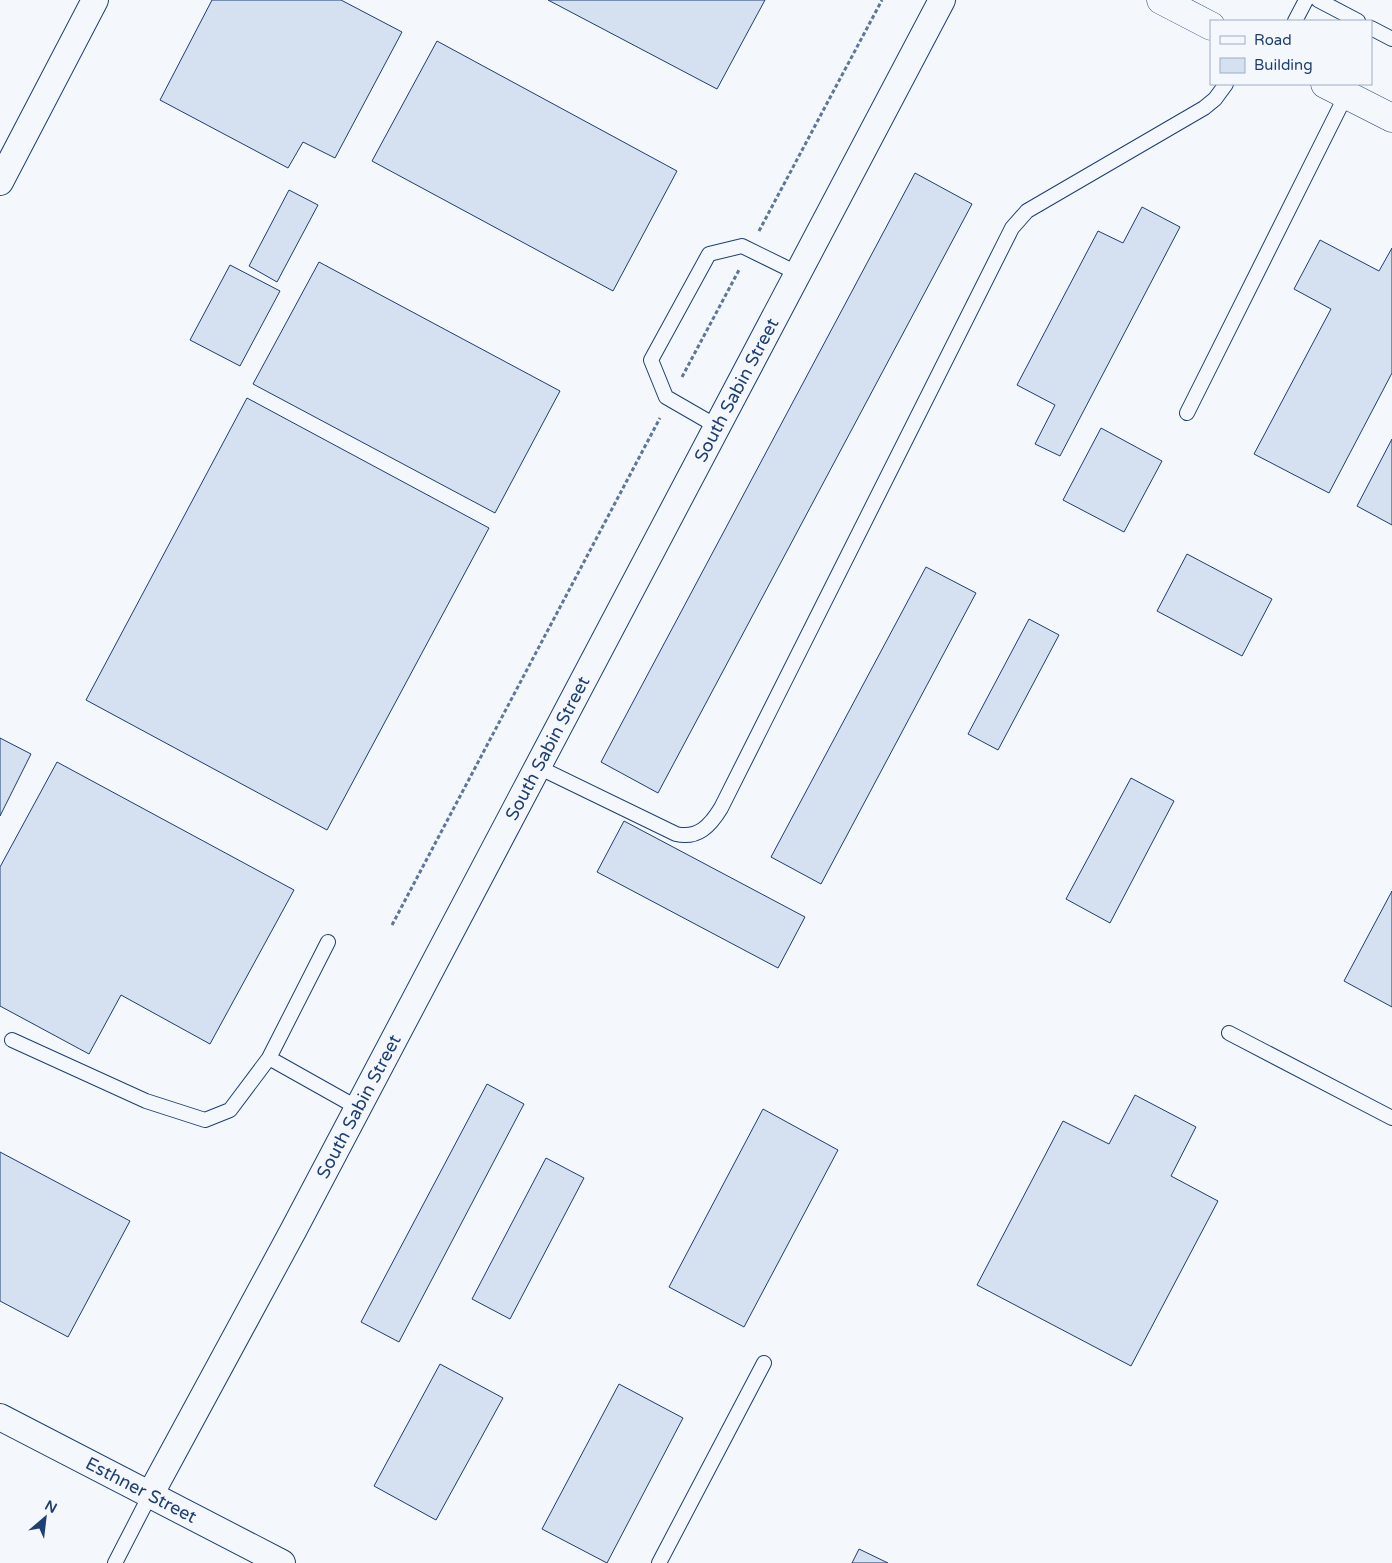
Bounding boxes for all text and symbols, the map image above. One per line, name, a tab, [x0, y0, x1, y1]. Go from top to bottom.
legend	[1210, 20, 1372, 85]
text: Road	[1254, 31, 1292, 49]
text: Building	[1254, 56, 1313, 74]
street label: South Sabin Street	[689, 314, 783, 466]
street label: South Sabin Street	[501, 672, 595, 824]
street label: South Sabin Street	[312, 1031, 406, 1182]
street label: Esthner Street	[82, 1452, 201, 1528]
north arrow	[20, 1493, 70, 1543]
text: N	[42, 1497, 60, 1517]

